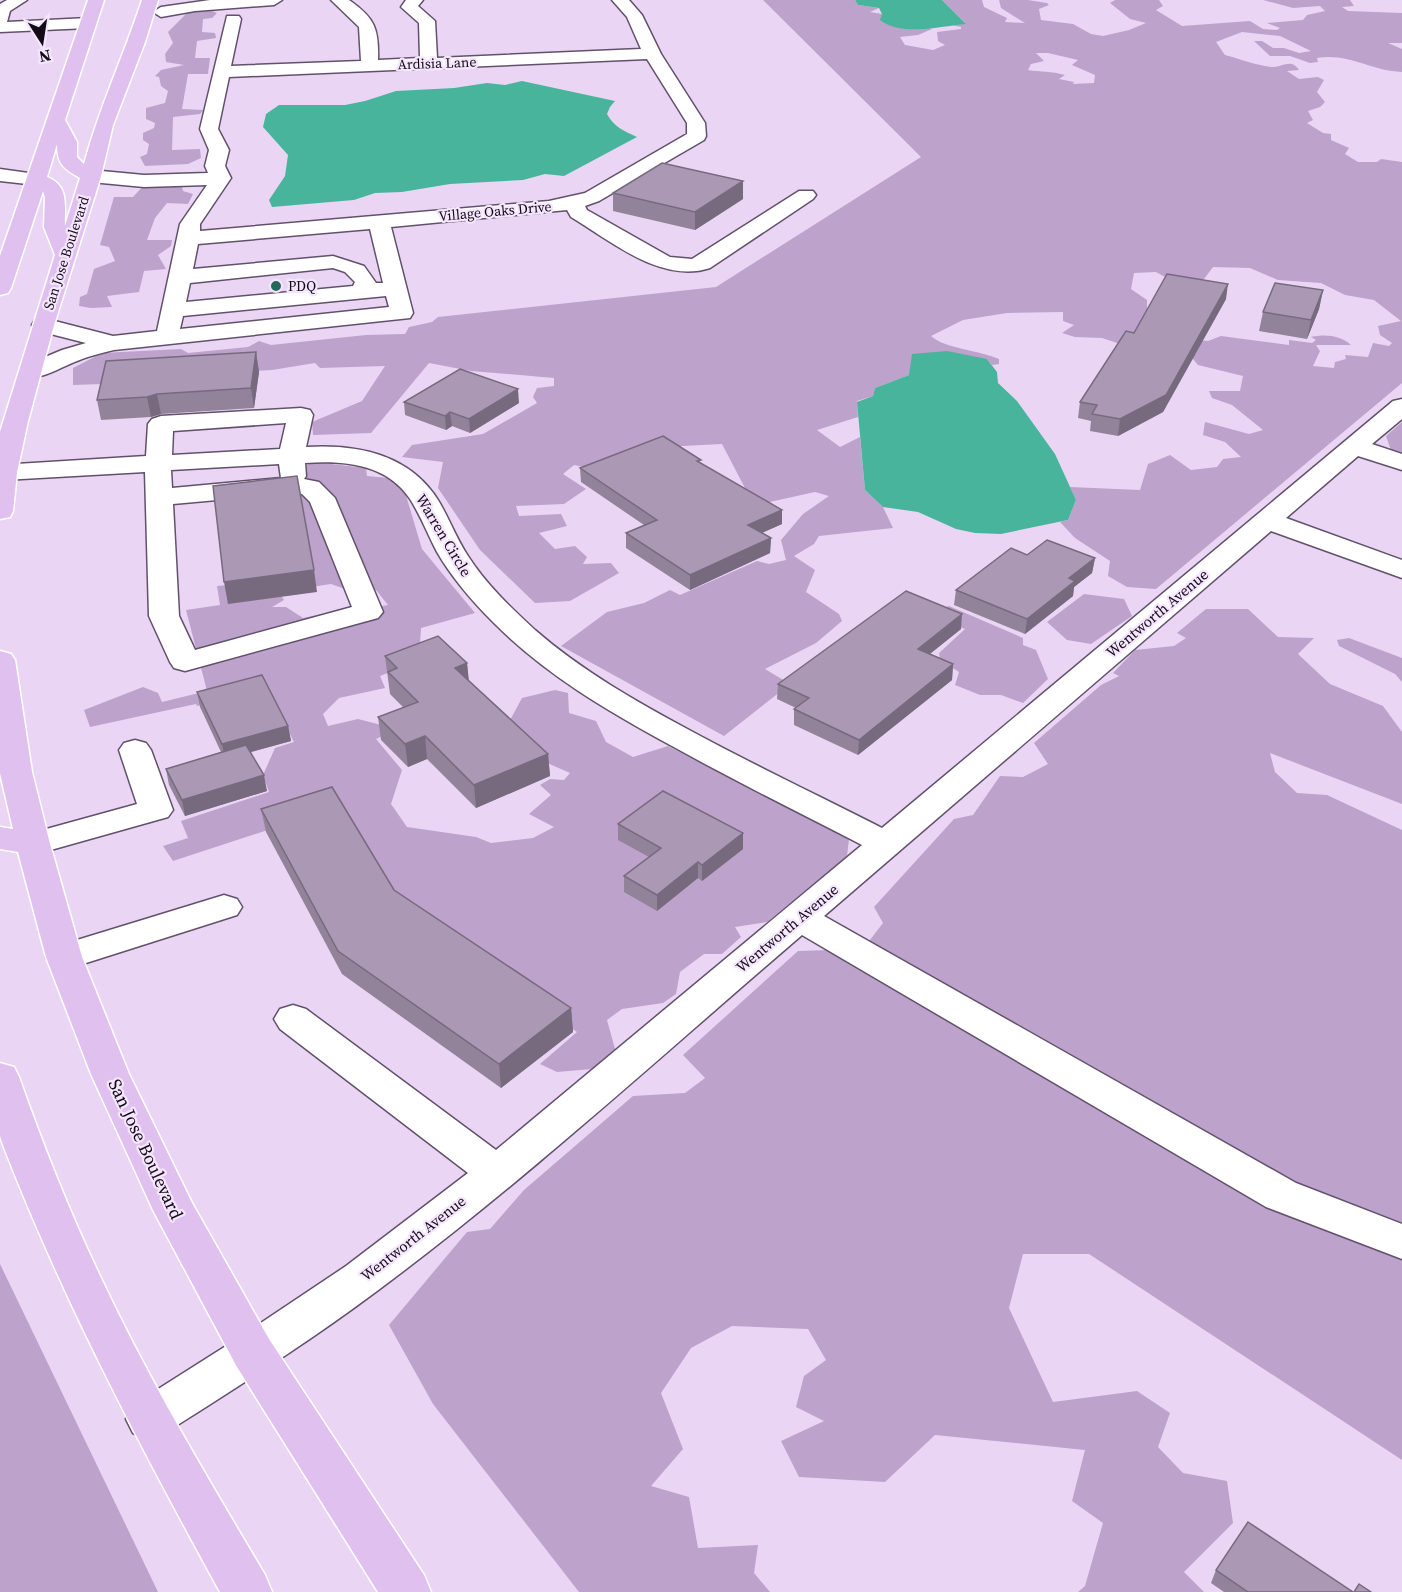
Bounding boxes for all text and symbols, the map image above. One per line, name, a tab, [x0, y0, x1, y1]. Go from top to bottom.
north arrow	[12, 12, 72, 72]
text: N	[37, 45, 53, 69]
street label: Ardisia Lane	[397, 52, 477, 74]
street label: San Jose Boulevard	[38, 194, 94, 312]
street label: Village Oaks Drive	[438, 196, 552, 226]
place label: PDQ	[288, 276, 316, 296]
marker: PDQ	[269, 279, 283, 293]
street label: Warren Circle	[411, 490, 477, 581]
street label: Wentworth Avenue	[1101, 564, 1213, 662]
street label: Wentworth Avenue	[731, 879, 843, 977]
street label: San Jose Boulevard	[103, 1075, 189, 1223]
street label: Wentworth Avenue	[356, 1190, 470, 1286]

